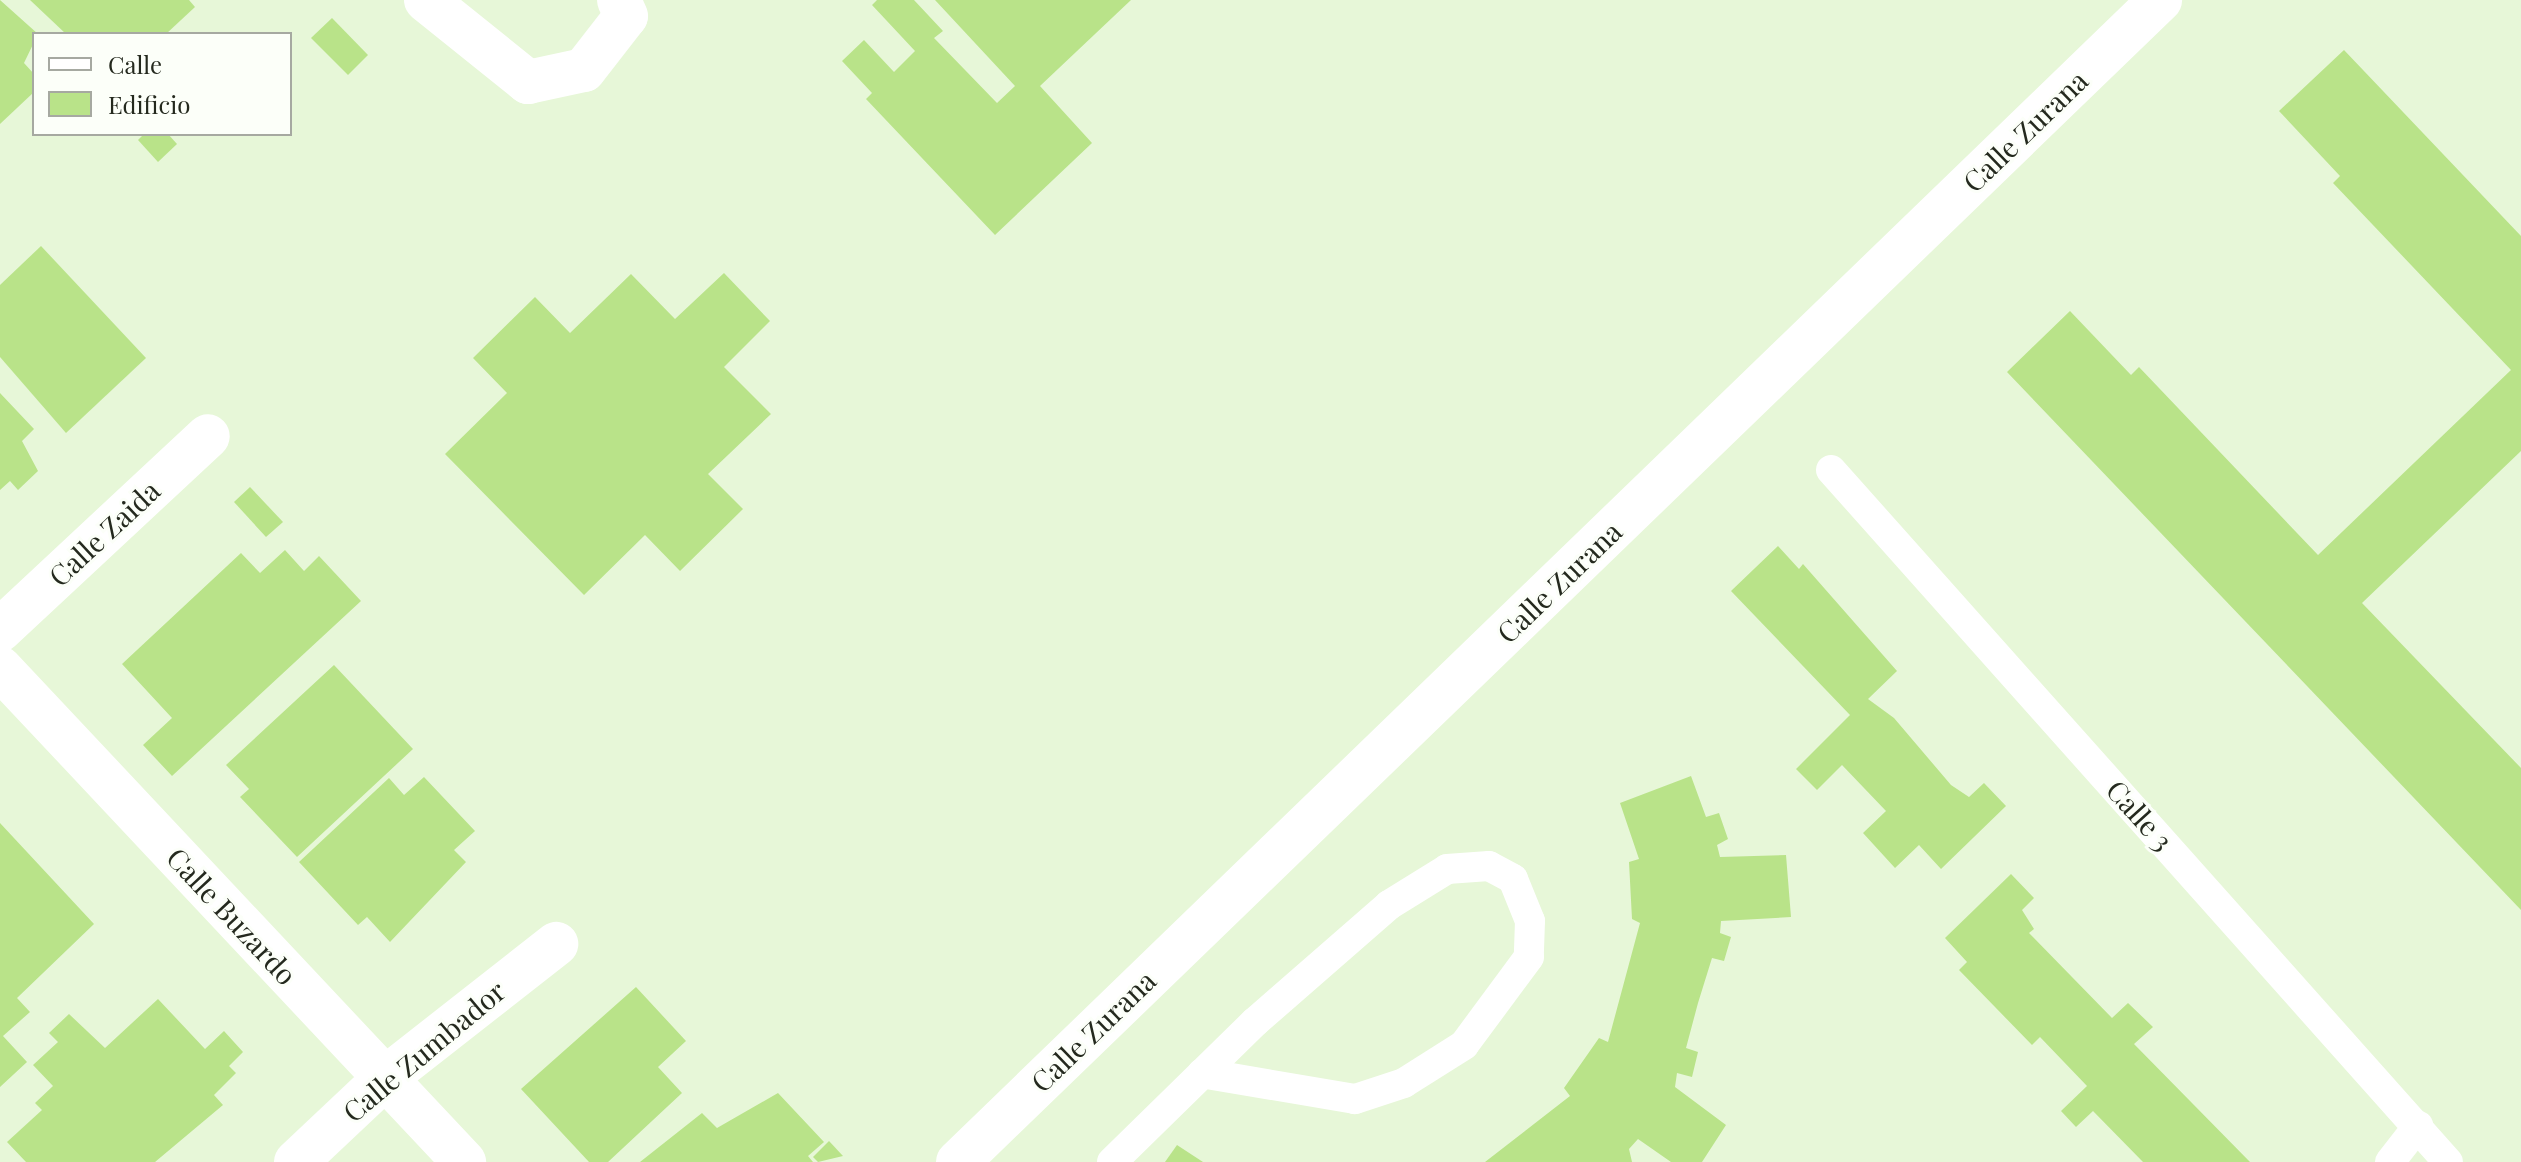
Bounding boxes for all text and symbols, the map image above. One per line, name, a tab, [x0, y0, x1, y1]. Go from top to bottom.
legend	[32, 32, 292, 136]
text: Calle	[108, 48, 162, 80]
street label: Calle Zurana	[1956, 63, 2094, 199]
text: Edificio	[108, 88, 190, 120]
street label: Calle Zaida	[42, 473, 166, 593]
street label: Calle Zurana	[1490, 514, 1628, 650]
street label: Calle 3	[2100, 773, 2180, 857]
street label: Calle Buzardo	[160, 841, 304, 991]
street label: Calle Zurana	[1024, 963, 1162, 1099]
street label: Calle Zumbador	[336, 973, 512, 1129]

